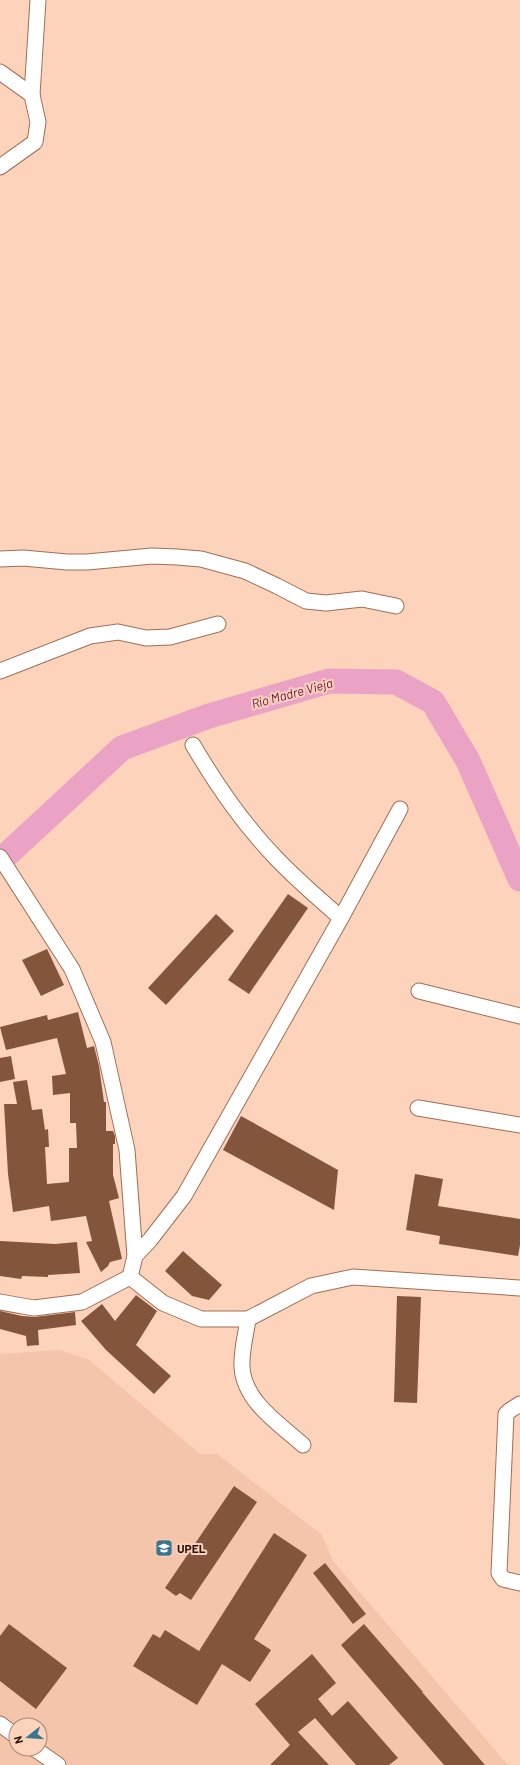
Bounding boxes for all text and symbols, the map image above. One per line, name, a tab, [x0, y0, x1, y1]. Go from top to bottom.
water label: Río Madre Vieja	[250, 674, 335, 712]
school or university icon: UPEL	[154, 1538, 174, 1558]
place label: UPEL	[177, 1541, 206, 1555]
north arrow	[8, 1717, 48, 1757]
text: N	[11, 1735, 25, 1745]

